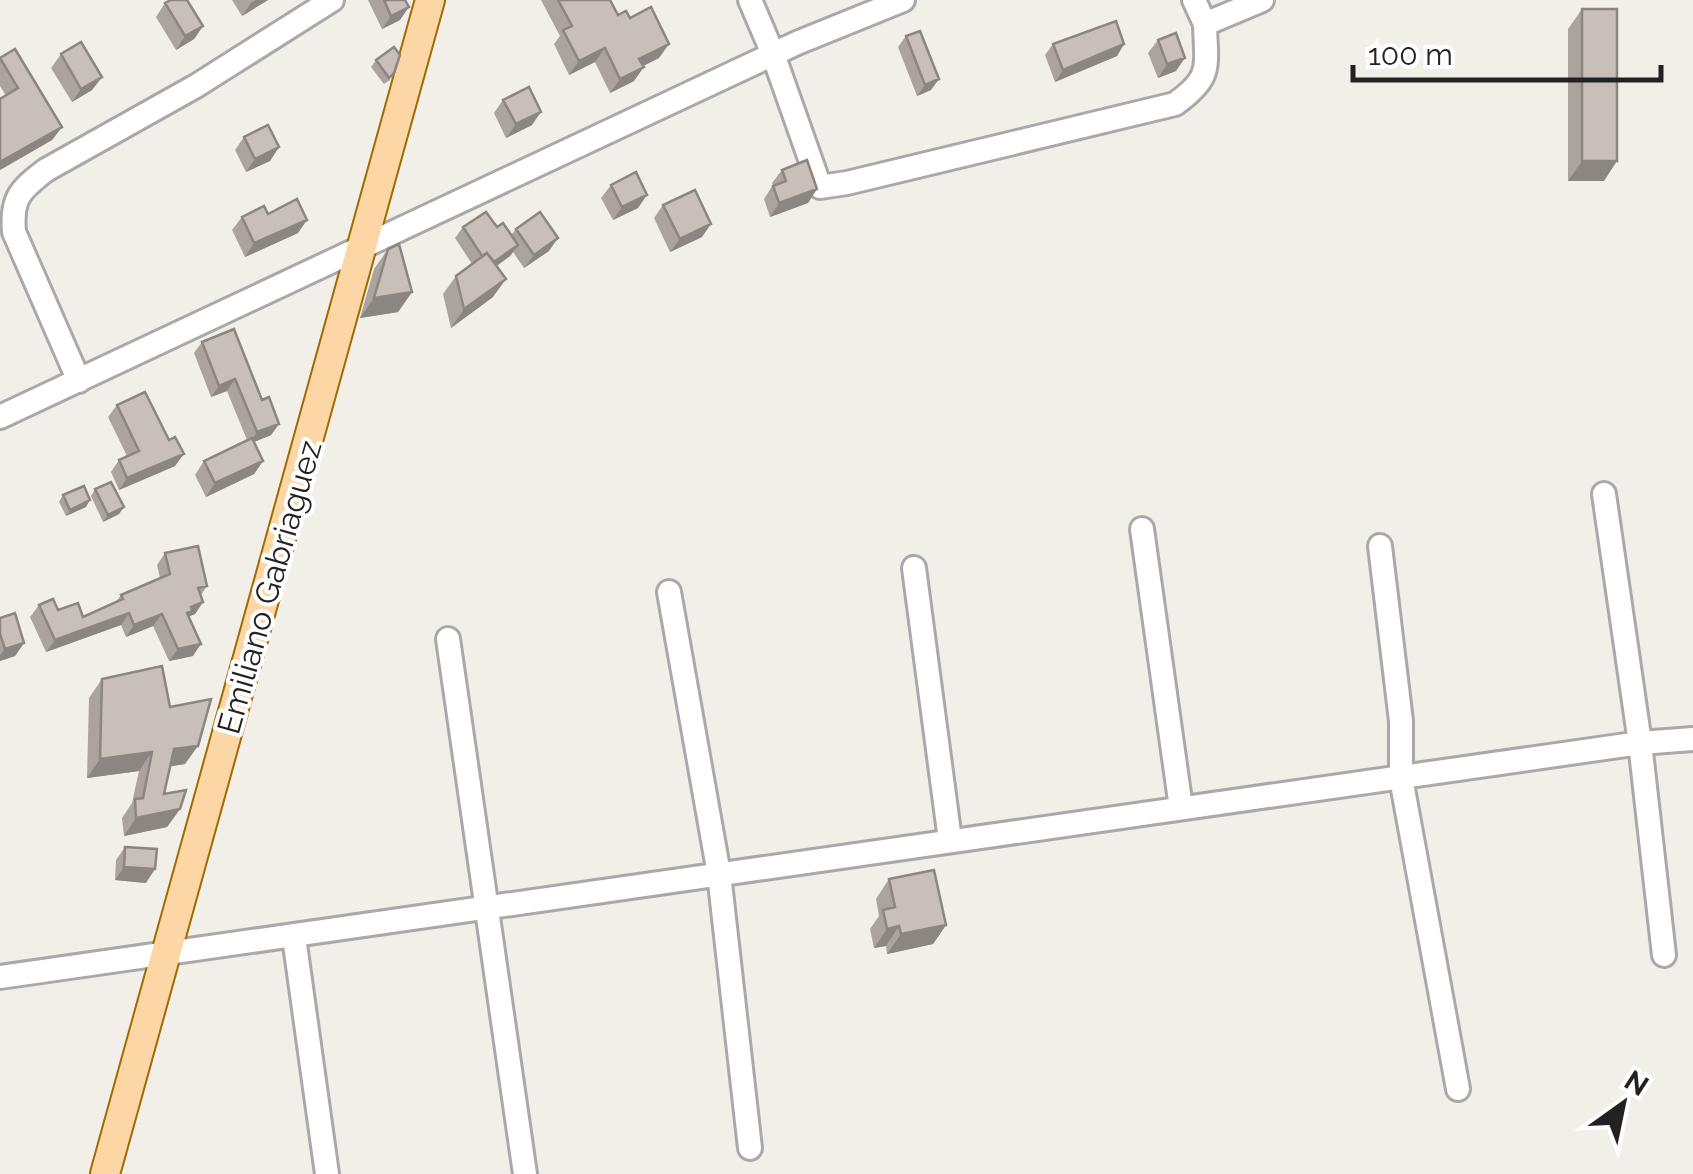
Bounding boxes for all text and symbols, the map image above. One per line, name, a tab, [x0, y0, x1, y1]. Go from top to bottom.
scale bar	[1353, 20, 1660, 82]
text: 100 m	[1368, 37, 1453, 72]
street label: Emiliano Gabriaguez	[209, 436, 329, 738]
north arrow	[1573, 1054, 1673, 1154]
text: N	[1618, 1064, 1654, 1103]

